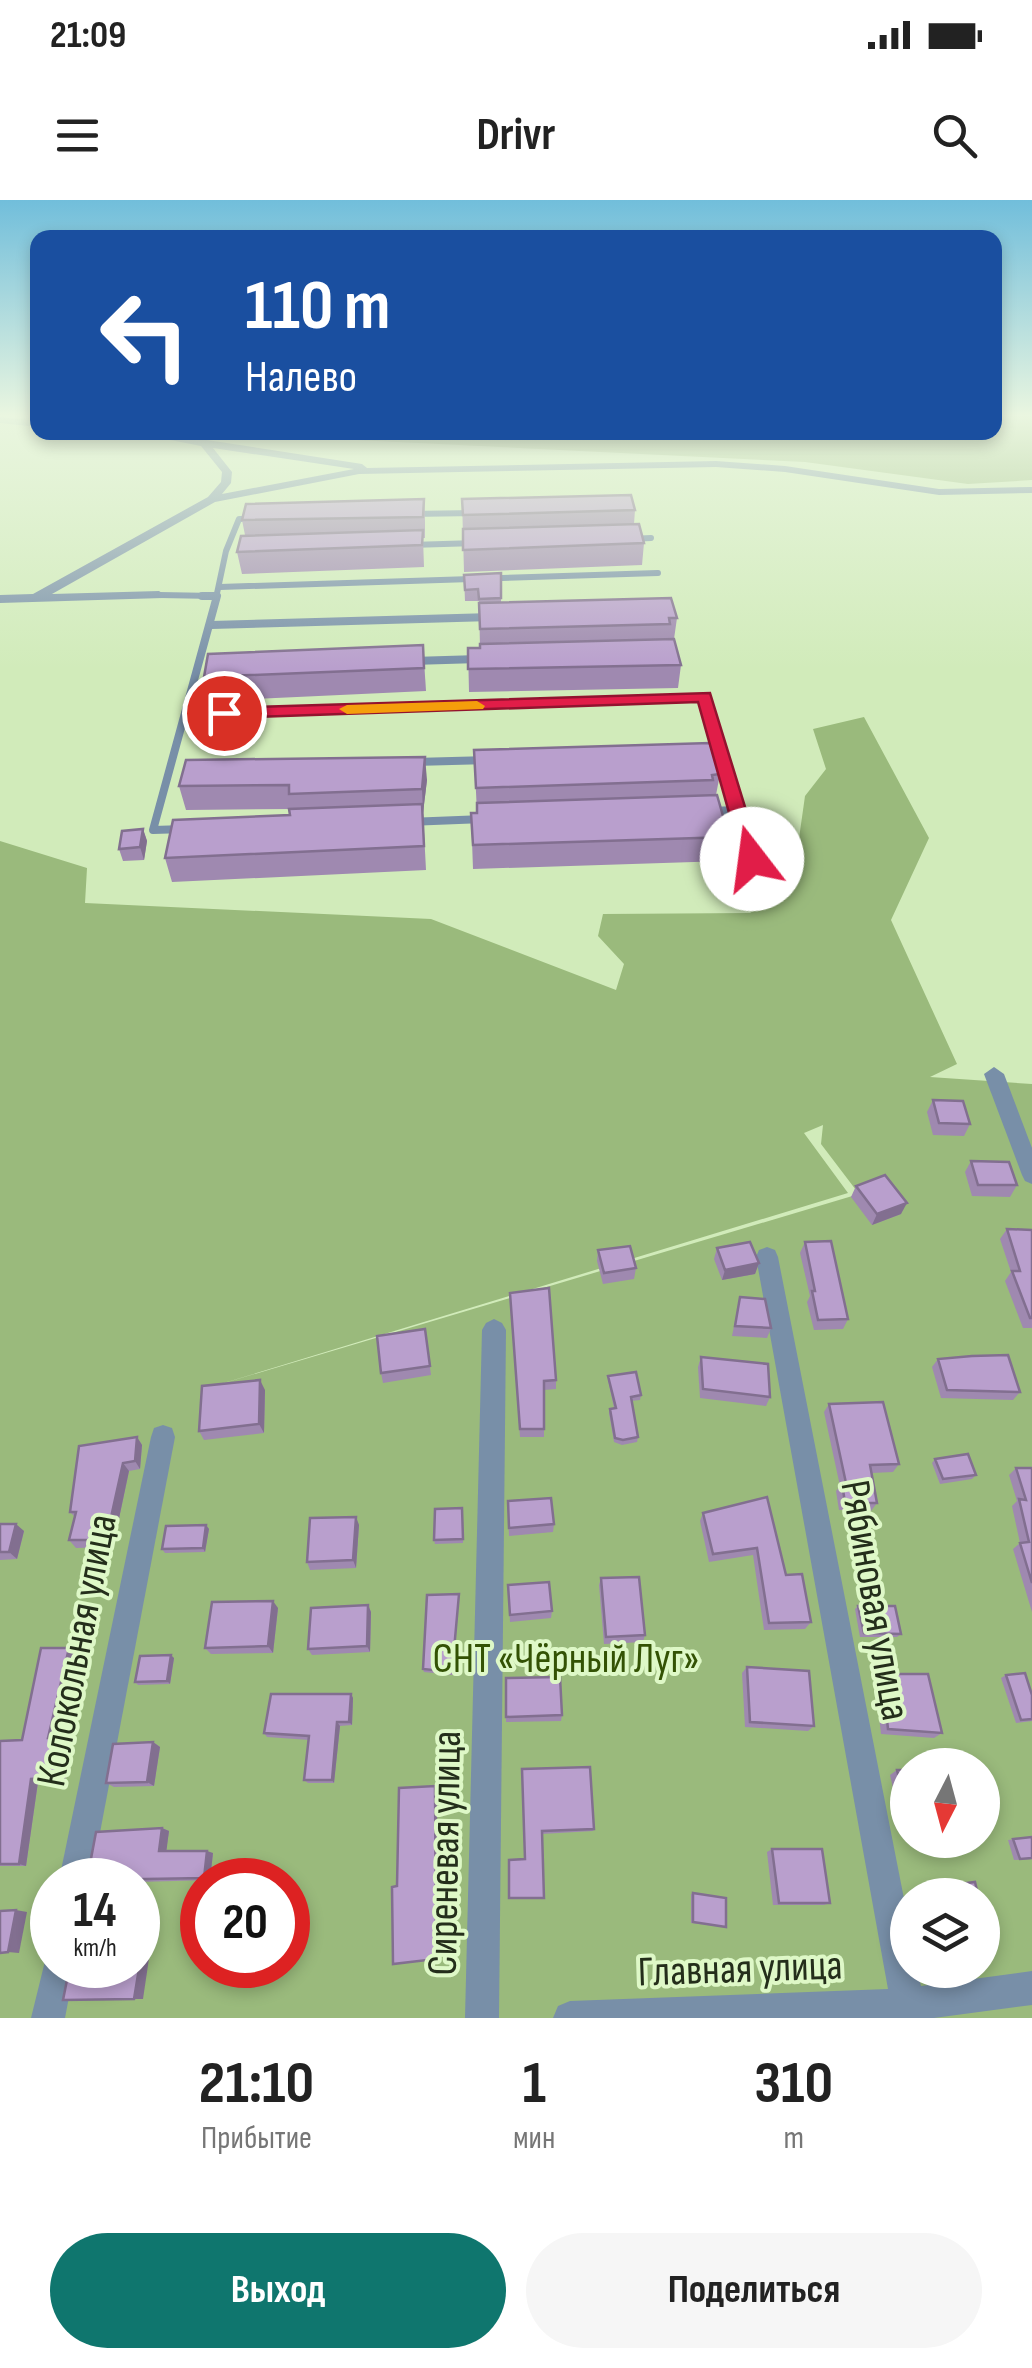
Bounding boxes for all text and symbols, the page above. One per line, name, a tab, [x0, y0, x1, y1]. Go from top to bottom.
text: 21:09	[50, 13, 126, 58]
icon: menu	[50, 108, 105, 163]
text: Drivr	[476, 108, 556, 163]
icon: search	[927, 108, 982, 163]
text: 110 m	[245, 265, 391, 349]
icon: left	[80, 270, 210, 400]
text: Налево	[245, 350, 357, 405]
pin	[182, 671, 267, 756]
icon: arrive	[197, 686, 252, 741]
position arrow	[700, 807, 804, 911]
street label: Рябиновая улица	[828, 1476, 921, 1724]
street label: Колокольная улица	[26, 1510, 129, 1791]
park label: СНТ «Чёрный Луг»	[432, 1634, 700, 1685]
street label: Сиреневая улица	[418, 1730, 473, 1976]
north arrow	[890, 1748, 1000, 1858]
map controls	[890, 1748, 1000, 1988]
speed limit sign: 20	[180, 1858, 310, 1988]
button: layers	[890, 1878, 1000, 1988]
text: 14	[73, 1881, 117, 1941]
text: km/h	[73, 1933, 117, 1964]
street label: Главная улица	[637, 1940, 843, 1999]
text: 21:10	[199, 2048, 314, 2120]
text: 1	[522, 2048, 546, 2120]
text: 310	[754, 2048, 833, 2120]
text: Прибытие	[201, 2119, 312, 2158]
text: мин	[513, 2119, 555, 2158]
text: m	[783, 2119, 804, 2158]
button: Выход	[50, 2233, 506, 2348]
button: Поделиться	[526, 2233, 982, 2348]

